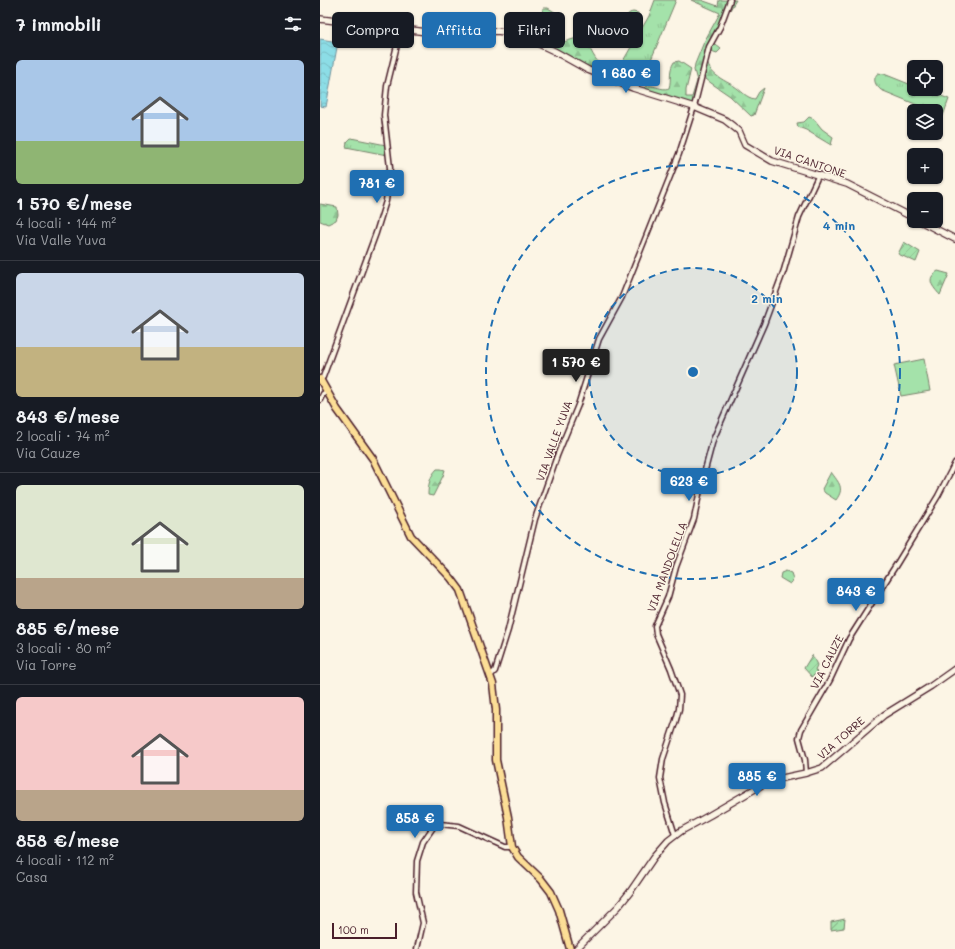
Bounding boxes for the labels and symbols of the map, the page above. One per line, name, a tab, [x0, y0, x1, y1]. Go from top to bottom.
pin: 1 680 €	[589, 60, 663, 94]
street label: VIA CANTONE	[772, 142, 848, 181]
pin: 781 €	[349, 170, 405, 204]
text: 4 min	[823, 217, 855, 233]
text: 2 min	[751, 290, 783, 306]
pin: 1 570 €	[539, 349, 613, 383]
centre of rings	[686, 365, 700, 379]
street label: VIA VALLE YUVA	[532, 398, 575, 483]
pin: 623 €	[661, 468, 717, 502]
street label: VIA MANDOLELLA	[643, 520, 690, 614]
pin: 843 €	[828, 578, 884, 612]
street label: VIA CAUZE	[806, 632, 847, 692]
street label: VIA TORRE	[814, 713, 868, 762]
pin: 885 €	[729, 763, 785, 797]
pin: 858 €	[387, 805, 443, 839]
scale bar	[332, 921, 397, 940]

